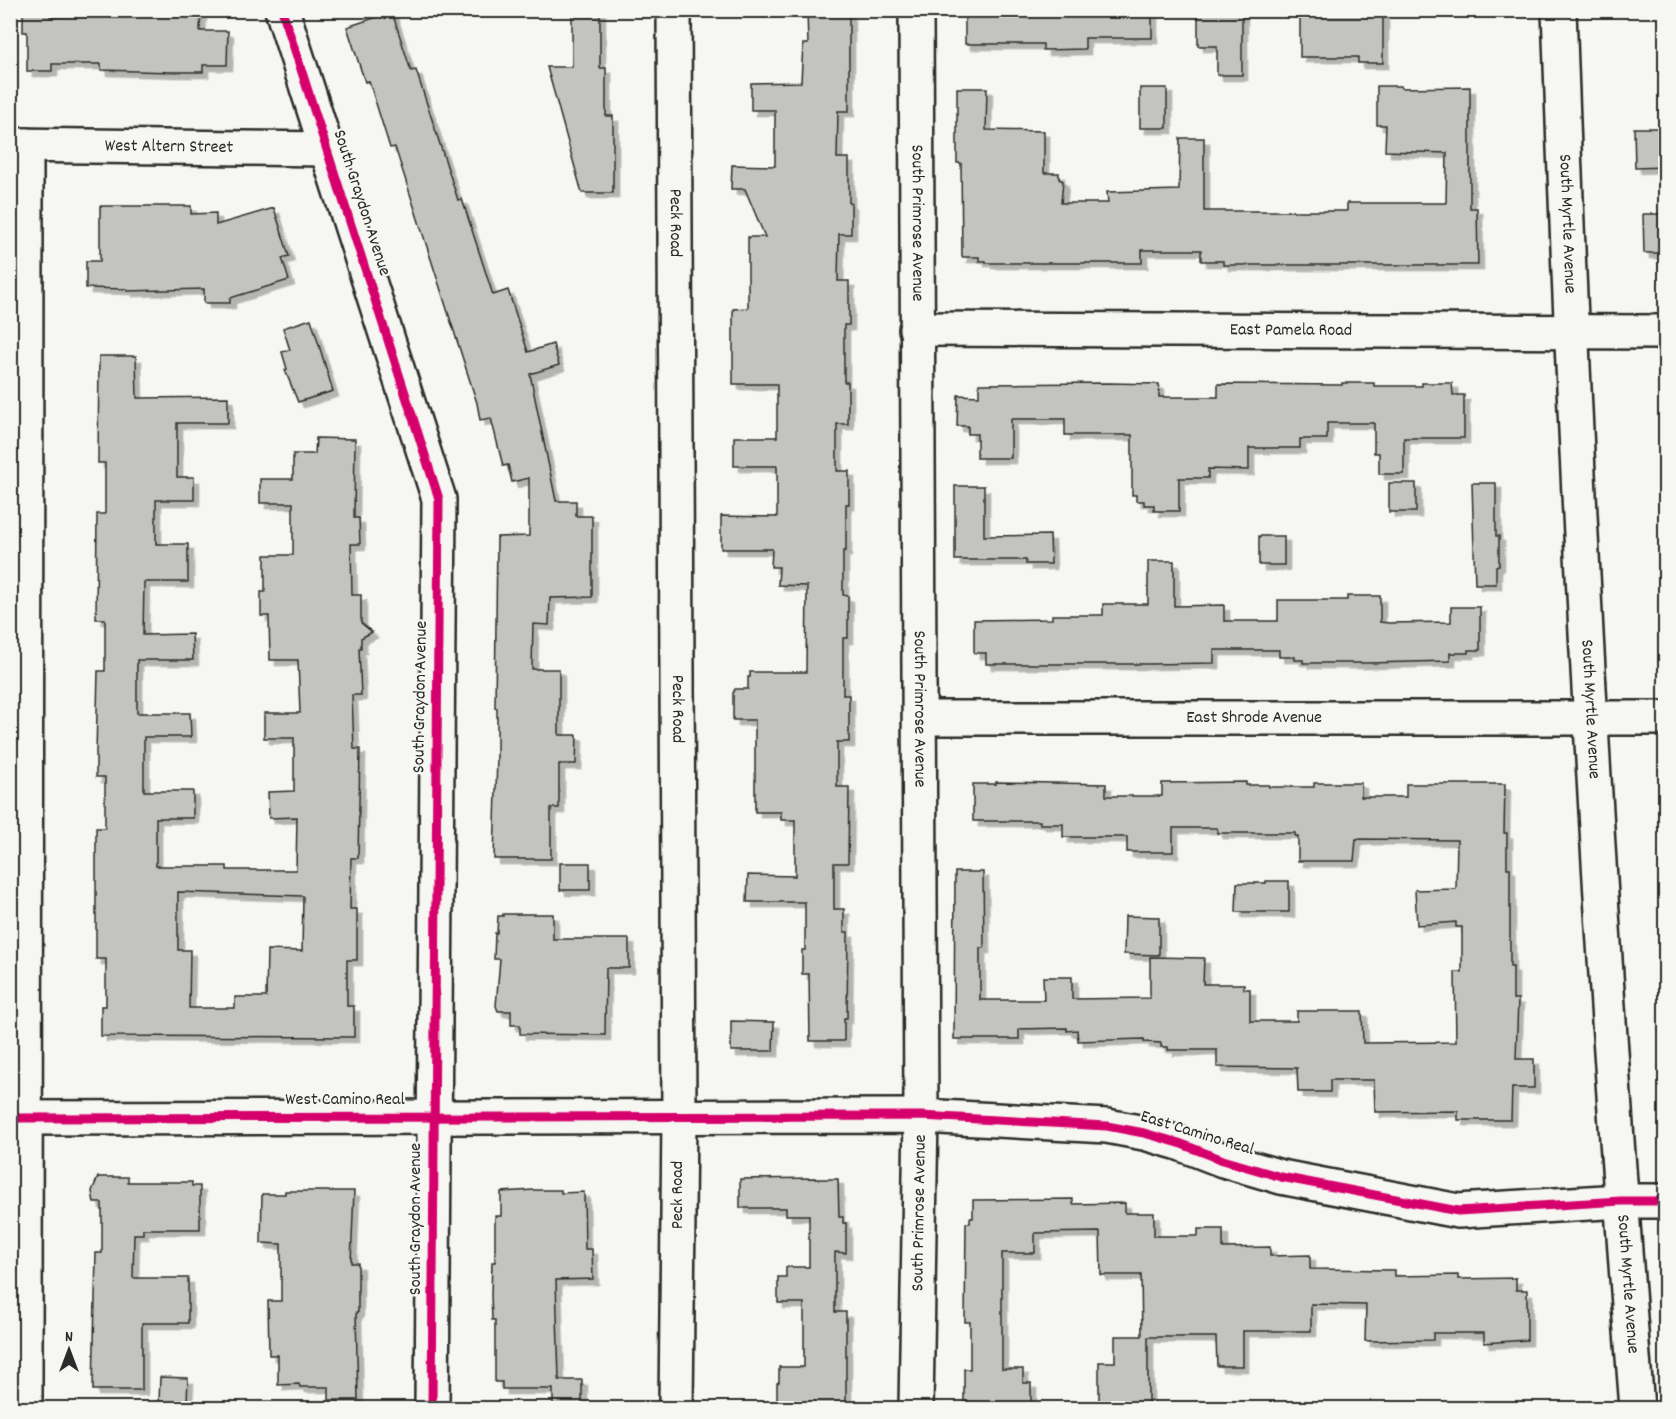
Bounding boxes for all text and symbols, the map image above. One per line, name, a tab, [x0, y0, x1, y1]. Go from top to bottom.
street label: South Graydon Avenue	[326, 127, 396, 279]
street label: West Altern Street	[105, 134, 234, 160]
street label: South Primrose Avenue	[904, 144, 930, 302]
street label: South Myrtle Avenue	[1552, 154, 1582, 294]
street label: Peck Road	[662, 189, 688, 257]
street label: East Pamela Road	[1230, 318, 1352, 343]
street label: South Graydon Avenue	[407, 621, 435, 773]
street label: South Primrose Avenue	[906, 630, 932, 788]
street label: South Myrtle Avenue	[1574, 639, 1607, 780]
street label: Peck Road	[665, 675, 690, 743]
street label: East Shrode Avenue	[1186, 706, 1322, 731]
street label: West Camino Real	[285, 1088, 405, 1113]
street label: East Camino Real	[1137, 1105, 1258, 1163]
street label: South Primrose Avenue	[906, 1134, 934, 1292]
street label: South Graydon Avenue	[404, 1143, 429, 1295]
street label: Peck Road	[666, 1161, 691, 1229]
street label: South Myrtle Avenue	[1610, 1214, 1645, 1355]
north arrow	[39, 1320, 99, 1380]
text: N	[65, 1326, 73, 1349]

